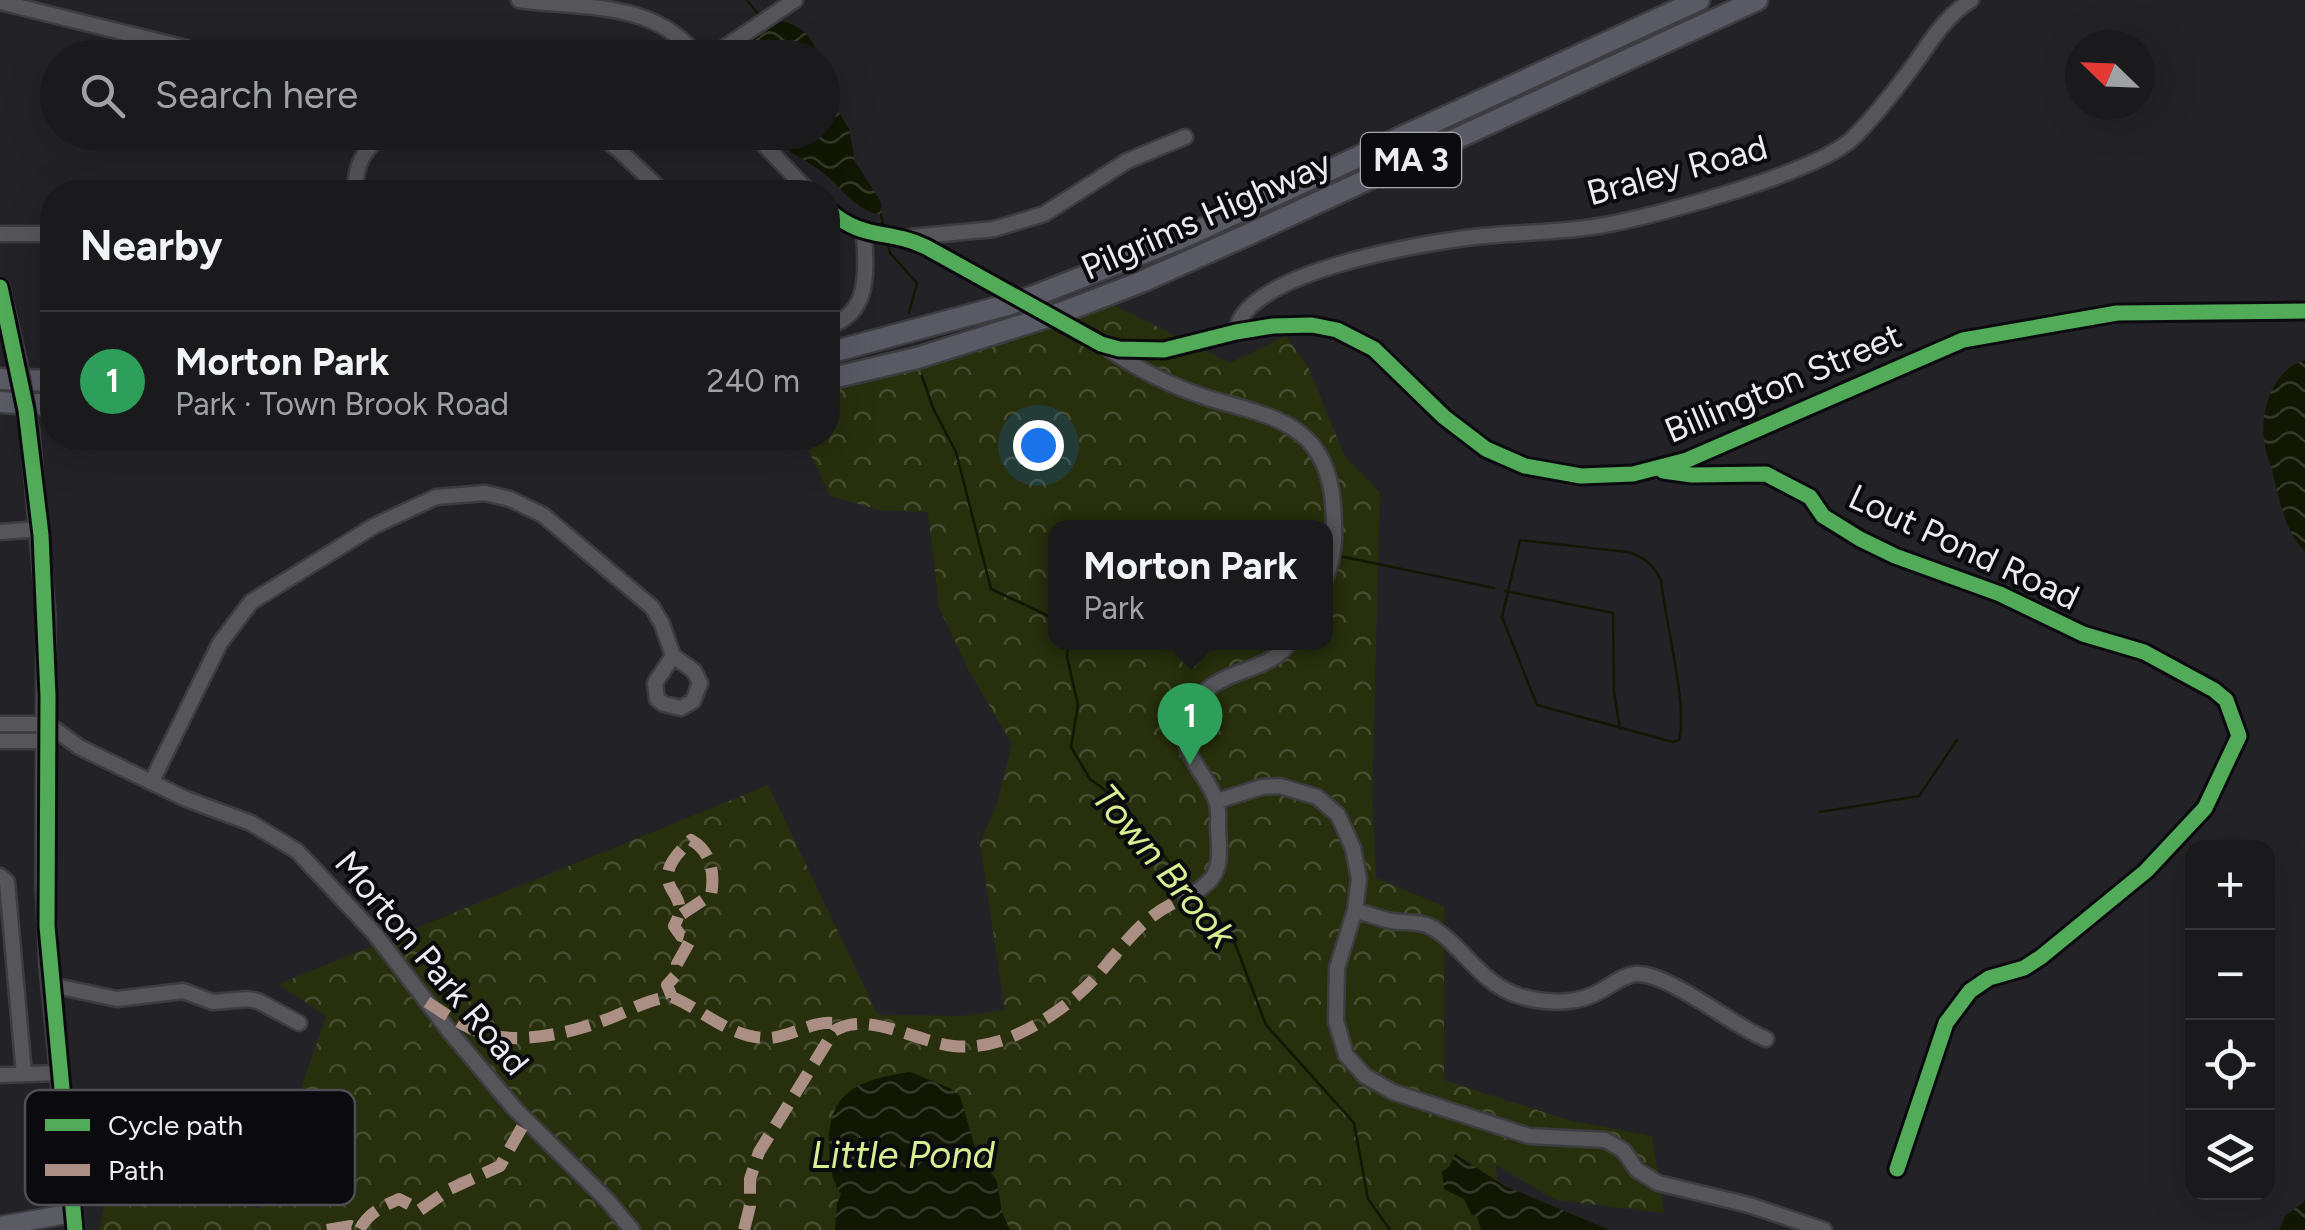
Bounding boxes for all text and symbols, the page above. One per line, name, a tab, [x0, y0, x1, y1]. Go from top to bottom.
north arrow	[2065, 30, 2155, 120]
search box	[40, 40, 840, 150]
icon: search	[75, 68, 130, 123]
text: Search here	[155, 72, 358, 118]
street label: Braley Road	[1582, 126, 1772, 214]
road number: MA 3	[1361, 133, 1461, 187]
street label: Pilgrims Highway	[1075, 141, 1338, 289]
text: Nearby	[80, 220, 222, 271]
street label: Billington Street	[1658, 314, 1908, 452]
text: Morton Park	[175, 339, 389, 385]
text: 1	[106, 362, 119, 400]
text: 240 m	[707, 362, 800, 400]
text: Park · Town Brook Road	[175, 385, 509, 423]
your location	[1013, 420, 1064, 471]
street label: Lout Pond Road	[1842, 475, 2086, 619]
popup	[1048, 520, 1333, 650]
text: Morton Park	[1083, 543, 1298, 589]
text: Park	[1083, 589, 1144, 627]
pin: 1	[1158, 682, 1222, 765]
water label: Town Brook	[1082, 775, 1247, 958]
map controls	[2185, 840, 2275, 1200]
button: +	[2185, 840, 2275, 930]
street label: Morton Park Road	[326, 843, 538, 1083]
button: −	[2185, 930, 2275, 1020]
button: locate	[2185, 1020, 2275, 1110]
legend	[25, 1090, 355, 1205]
text: Cycle path	[108, 1108, 243, 1142]
button: layers	[2185, 1110, 2275, 1200]
water label: Little Pond	[811, 1132, 996, 1178]
text: Path	[108, 1153, 164, 1187]

